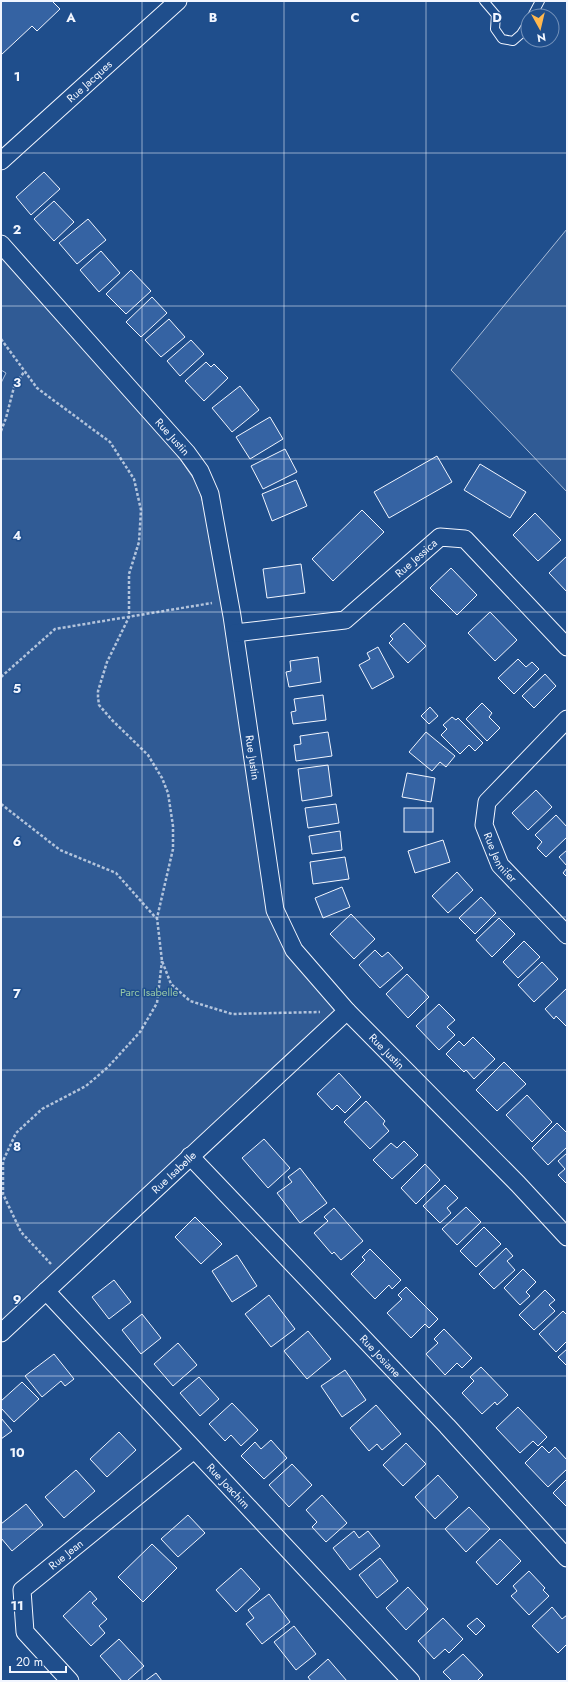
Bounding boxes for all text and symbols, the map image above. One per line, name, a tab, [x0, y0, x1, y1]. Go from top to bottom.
text: A	[65, 8, 76, 27]
text: B	[209, 8, 218, 27]
text: C	[350, 8, 360, 27]
text: D	[492, 8, 502, 27]
north arrow	[520, 8, 560, 48]
text: N	[536, 29, 547, 46]
street label: Rue Jacques	[63, 56, 116, 106]
text: 1	[14, 67, 20, 86]
text: 2	[13, 220, 21, 239]
text: 3	[13, 373, 21, 392]
street label: Rue Justin	[152, 415, 193, 459]
text: 4	[12, 526, 22, 545]
street label: Rue Jessica	[391, 535, 441, 581]
text: 5	[13, 679, 21, 698]
street label: Rue Justin	[242, 734, 264, 781]
street label: Rue Jennifer	[480, 830, 521, 886]
text: 6	[13, 832, 22, 851]
text: 7	[13, 984, 21, 1003]
park label: Parc Isabelle	[120, 984, 178, 1000]
street label: Rue Justin	[365, 1030, 408, 1073]
text: 8	[13, 1137, 21, 1156]
street label: Rue Isabelle	[148, 1147, 200, 1197]
text: 9	[13, 1290, 22, 1309]
street label: Rue Josiane	[356, 1331, 405, 1381]
text: 10	[9, 1443, 25, 1462]
street label: Rue Joachim	[203, 1460, 254, 1512]
street label: Rue Jean	[45, 1535, 86, 1573]
text: 11	[10, 1596, 24, 1615]
scale bar	[10, 1648, 66, 1674]
text: 20 m	[16, 1653, 43, 1671]

